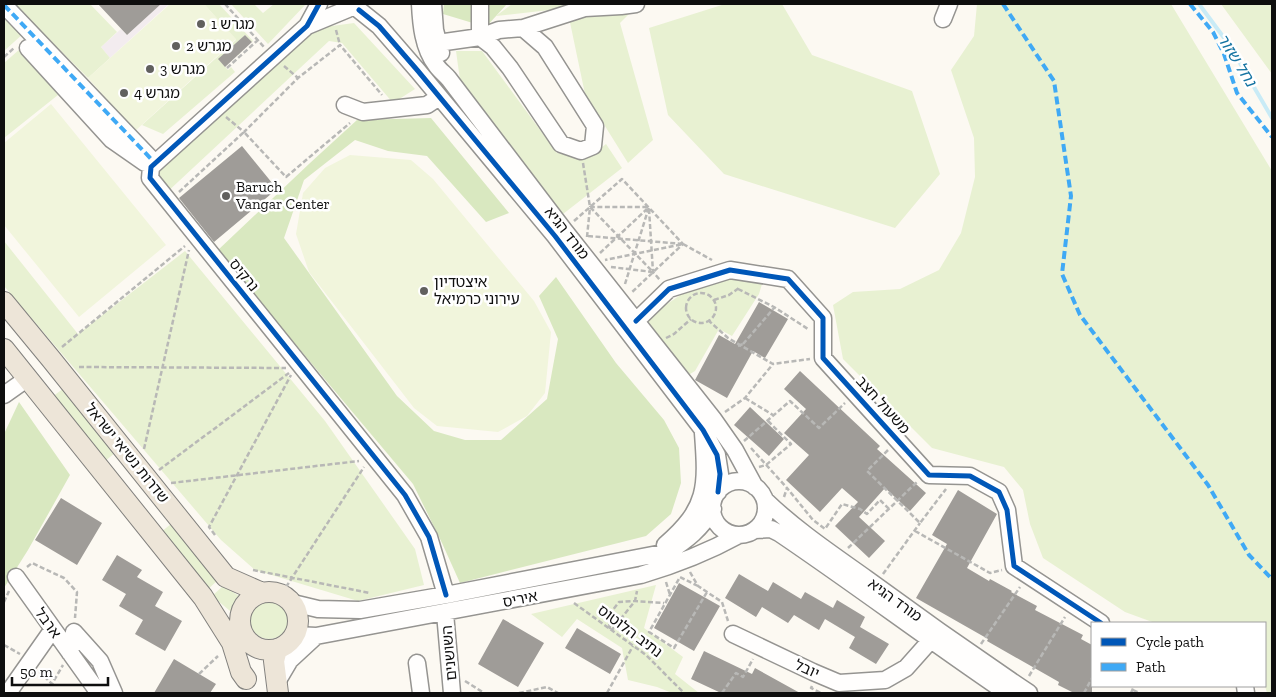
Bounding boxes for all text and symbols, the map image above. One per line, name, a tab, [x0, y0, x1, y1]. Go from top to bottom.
place label: מגרש 1	[211, 15, 255, 33]
marker: מגרש 1	[195, 18, 207, 30]
water label: נחל שזור	[1213, 30, 1261, 91]
place label: מגרש 2	[186, 37, 232, 55]
marker: מגרש 2	[170, 40, 182, 52]
place label: מגרש 3	[160, 60, 205, 78]
marker: מגרש 3	[144, 63, 156, 75]
place label: מגרש 4	[134, 84, 180, 102]
marker: מגרש 4	[118, 87, 130, 99]
place label: Baruch Vangar Center	[235, 178, 330, 213]
marker: Baruch Vangar Center	[220, 190, 232, 202]
street label: מורד הגיא	[541, 203, 593, 263]
street label: נרקיס	[225, 255, 263, 295]
place label: איצטדיון עירוני כרמיאל	[434, 273, 520, 308]
marker: איצטדיון עירוני כרמיאל	[418, 285, 430, 297]
street label: משעול חצב	[852, 372, 914, 438]
street label: שדרות נשיאי ישראל	[81, 400, 173, 506]
street label: מורד הגיא	[865, 574, 925, 626]
street label: איריס	[501, 587, 539, 611]
street label: נתיב הלוטוס	[594, 601, 666, 661]
street label: ארבל	[31, 604, 65, 642]
legend	[1091, 622, 1266, 687]
street label: השושנים	[438, 625, 460, 681]
text: Cycle path	[1136, 633, 1205, 651]
scale bar	[12, 654, 109, 686]
street label: יובל	[792, 656, 822, 682]
text: Path	[1136, 658, 1166, 676]
text: 50 m	[20, 663, 53, 681]

